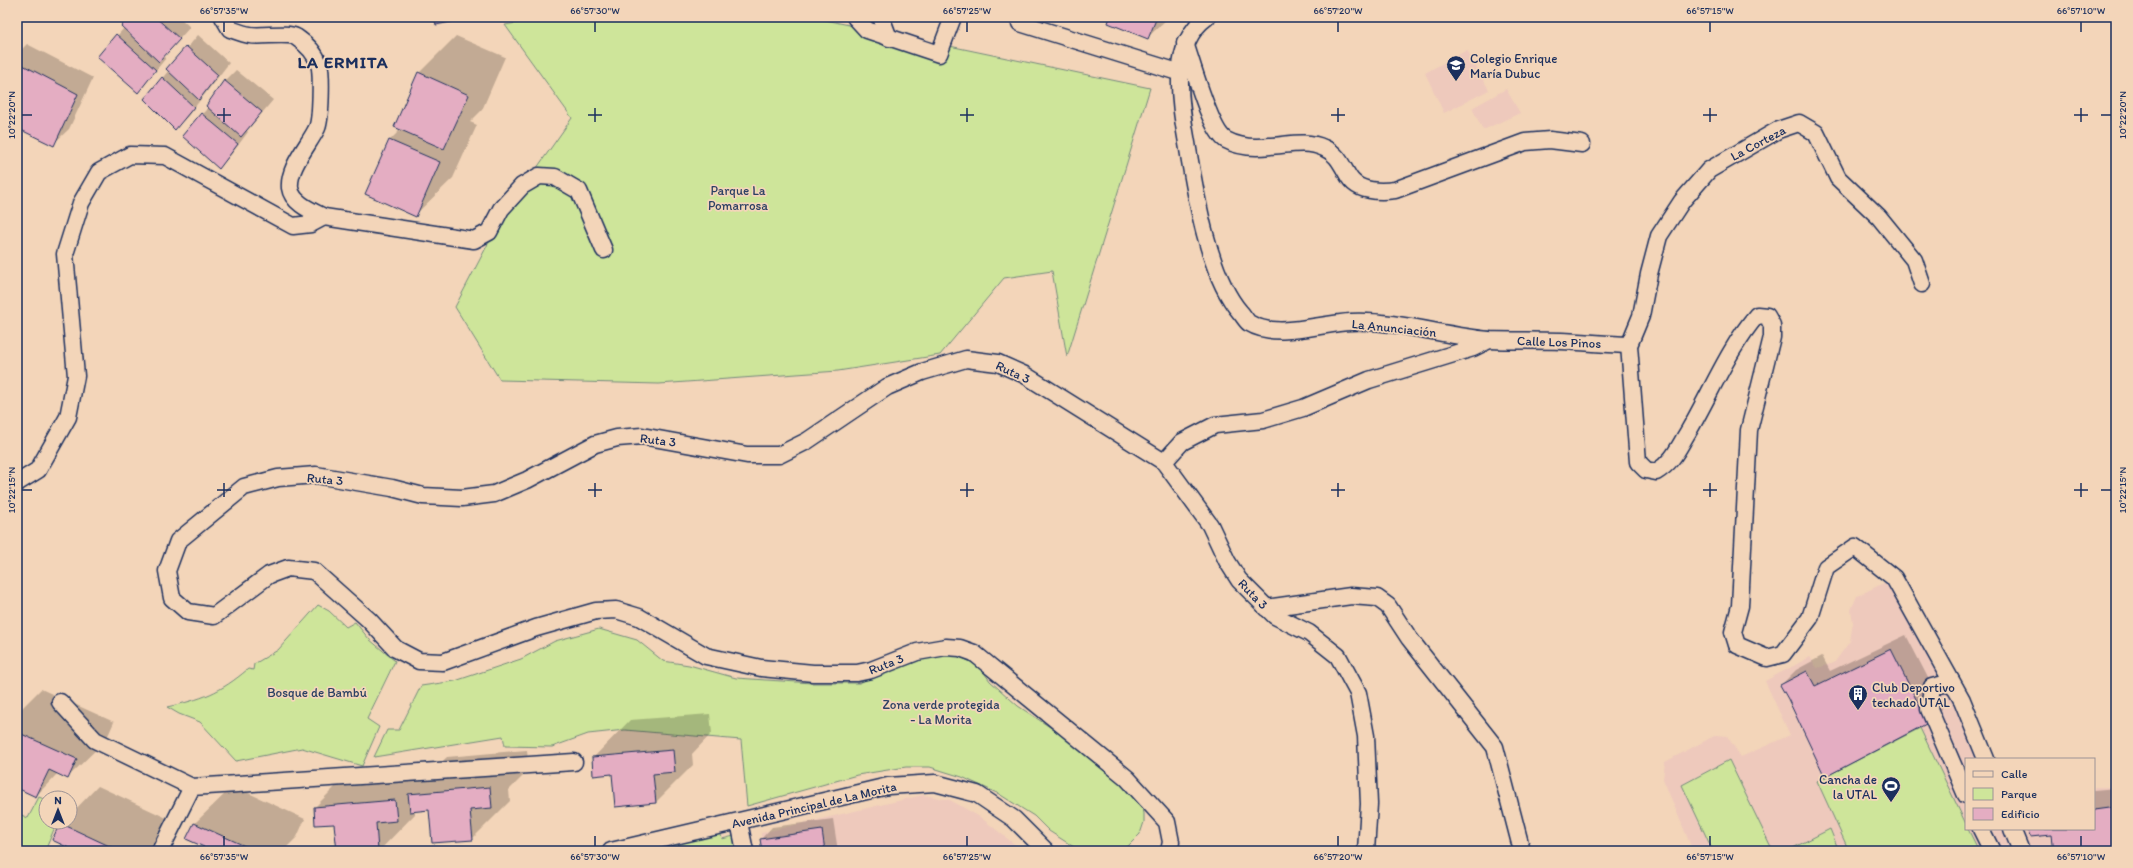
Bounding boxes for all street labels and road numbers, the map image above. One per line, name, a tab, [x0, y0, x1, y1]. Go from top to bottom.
street label: La Corteza	[1728, 122, 1788, 164]
street label: La Anunciación	[1351, 316, 1437, 340]
street label: Calle Los Pinos	[1517, 333, 1602, 351]
street label: Ruta 3	[993, 358, 1033, 386]
street label: Ruta 3	[639, 430, 677, 450]
street label: Ruta 3	[306, 470, 344, 488]
street label: Ruta 3	[1235, 576, 1271, 612]
street label: Ruta 3	[866, 650, 906, 678]
street label: Avenida Principal de La Morita	[730, 779, 899, 831]

